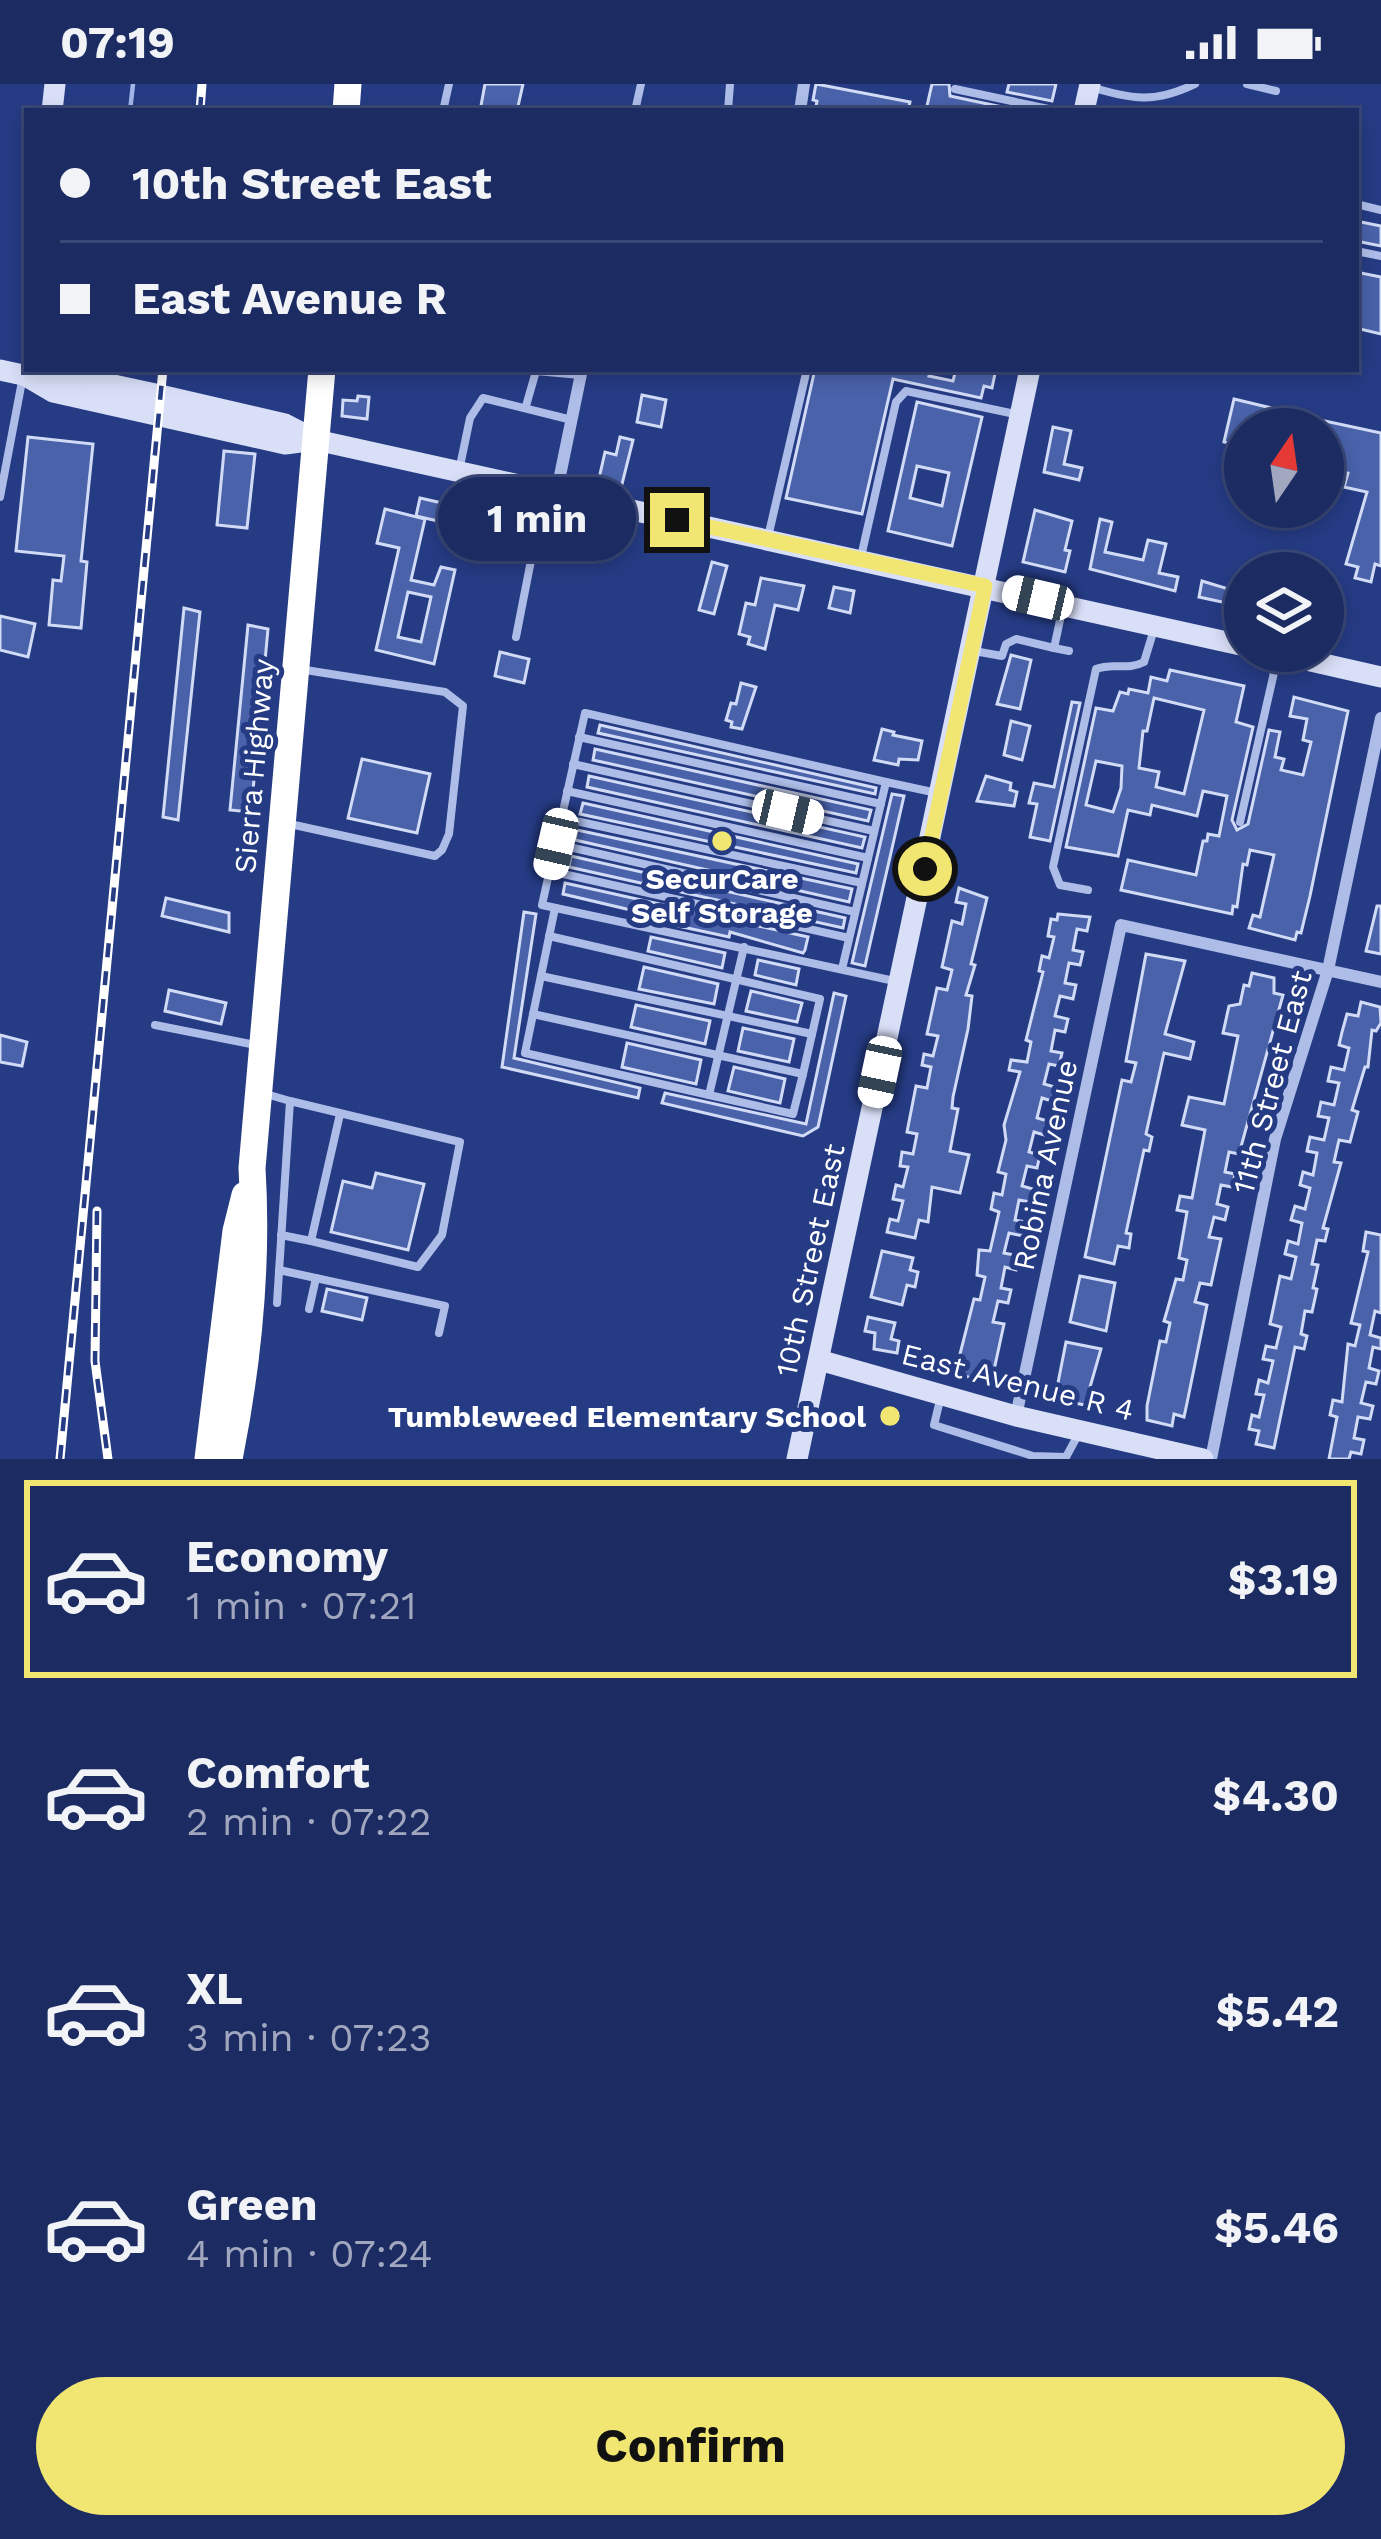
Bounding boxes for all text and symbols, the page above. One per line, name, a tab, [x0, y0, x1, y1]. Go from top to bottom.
text: 07:19	[60, 16, 175, 69]
text: 10th Street East	[132, 157, 492, 210]
text: East Avenue R	[132, 272, 447, 325]
north arrow	[1224, 408, 1344, 528]
map controls	[1224, 408, 1344, 672]
callout: 1 min	[437, 478, 635, 562]
route end	[650, 493, 704, 547]
text: 1 min	[487, 496, 587, 541]
button: layers	[1224, 552, 1344, 672]
car	[999, 572, 1077, 624]
street label: Sierra Highway	[227, 657, 281, 875]
car	[749, 786, 827, 838]
car	[530, 805, 582, 883]
marker: SecurCare Self Storage	[709, 828, 735, 854]
route start	[898, 842, 952, 896]
place label: SecurCare Self Storage	[631, 861, 813, 930]
street label: 11th Street East	[1225, 966, 1319, 1198]
car	[855, 1033, 905, 1111]
street label: Robina Avenue	[1006, 1057, 1084, 1273]
street label: 10th Street East	[768, 1140, 852, 1379]
street label: East Avenue R 4	[898, 1336, 1138, 1428]
place label: Tumbleweed Elementary School	[388, 1399, 866, 1434]
marker: Tumbleweed Elementary School	[877, 1403, 903, 1429]
icon: car	[42, 1525, 150, 1633]
text: Economy	[186, 1530, 388, 1583]
text: $3.19	[1228, 1553, 1339, 1606]
text: 1 min · 07:21	[186, 1583, 416, 1628]
icon: car	[42, 1741, 150, 1849]
text: Comfort	[186, 1746, 370, 1799]
text: $4.30	[1213, 1769, 1339, 1822]
text: 2 min · 07:22	[186, 1799, 432, 1844]
icon: car	[42, 1957, 150, 2065]
text: XL	[186, 1962, 243, 2015]
text: $5.42	[1216, 1985, 1339, 2038]
text: 3 min · 07:23	[186, 2015, 432, 2060]
icon: car	[42, 2173, 150, 2281]
text: Green	[186, 2178, 318, 2231]
text: $5.46	[1214, 2201, 1339, 2254]
text: 4 min · 07:24	[186, 2231, 433, 2276]
button: Confirm	[36, 2377, 1345, 2515]

